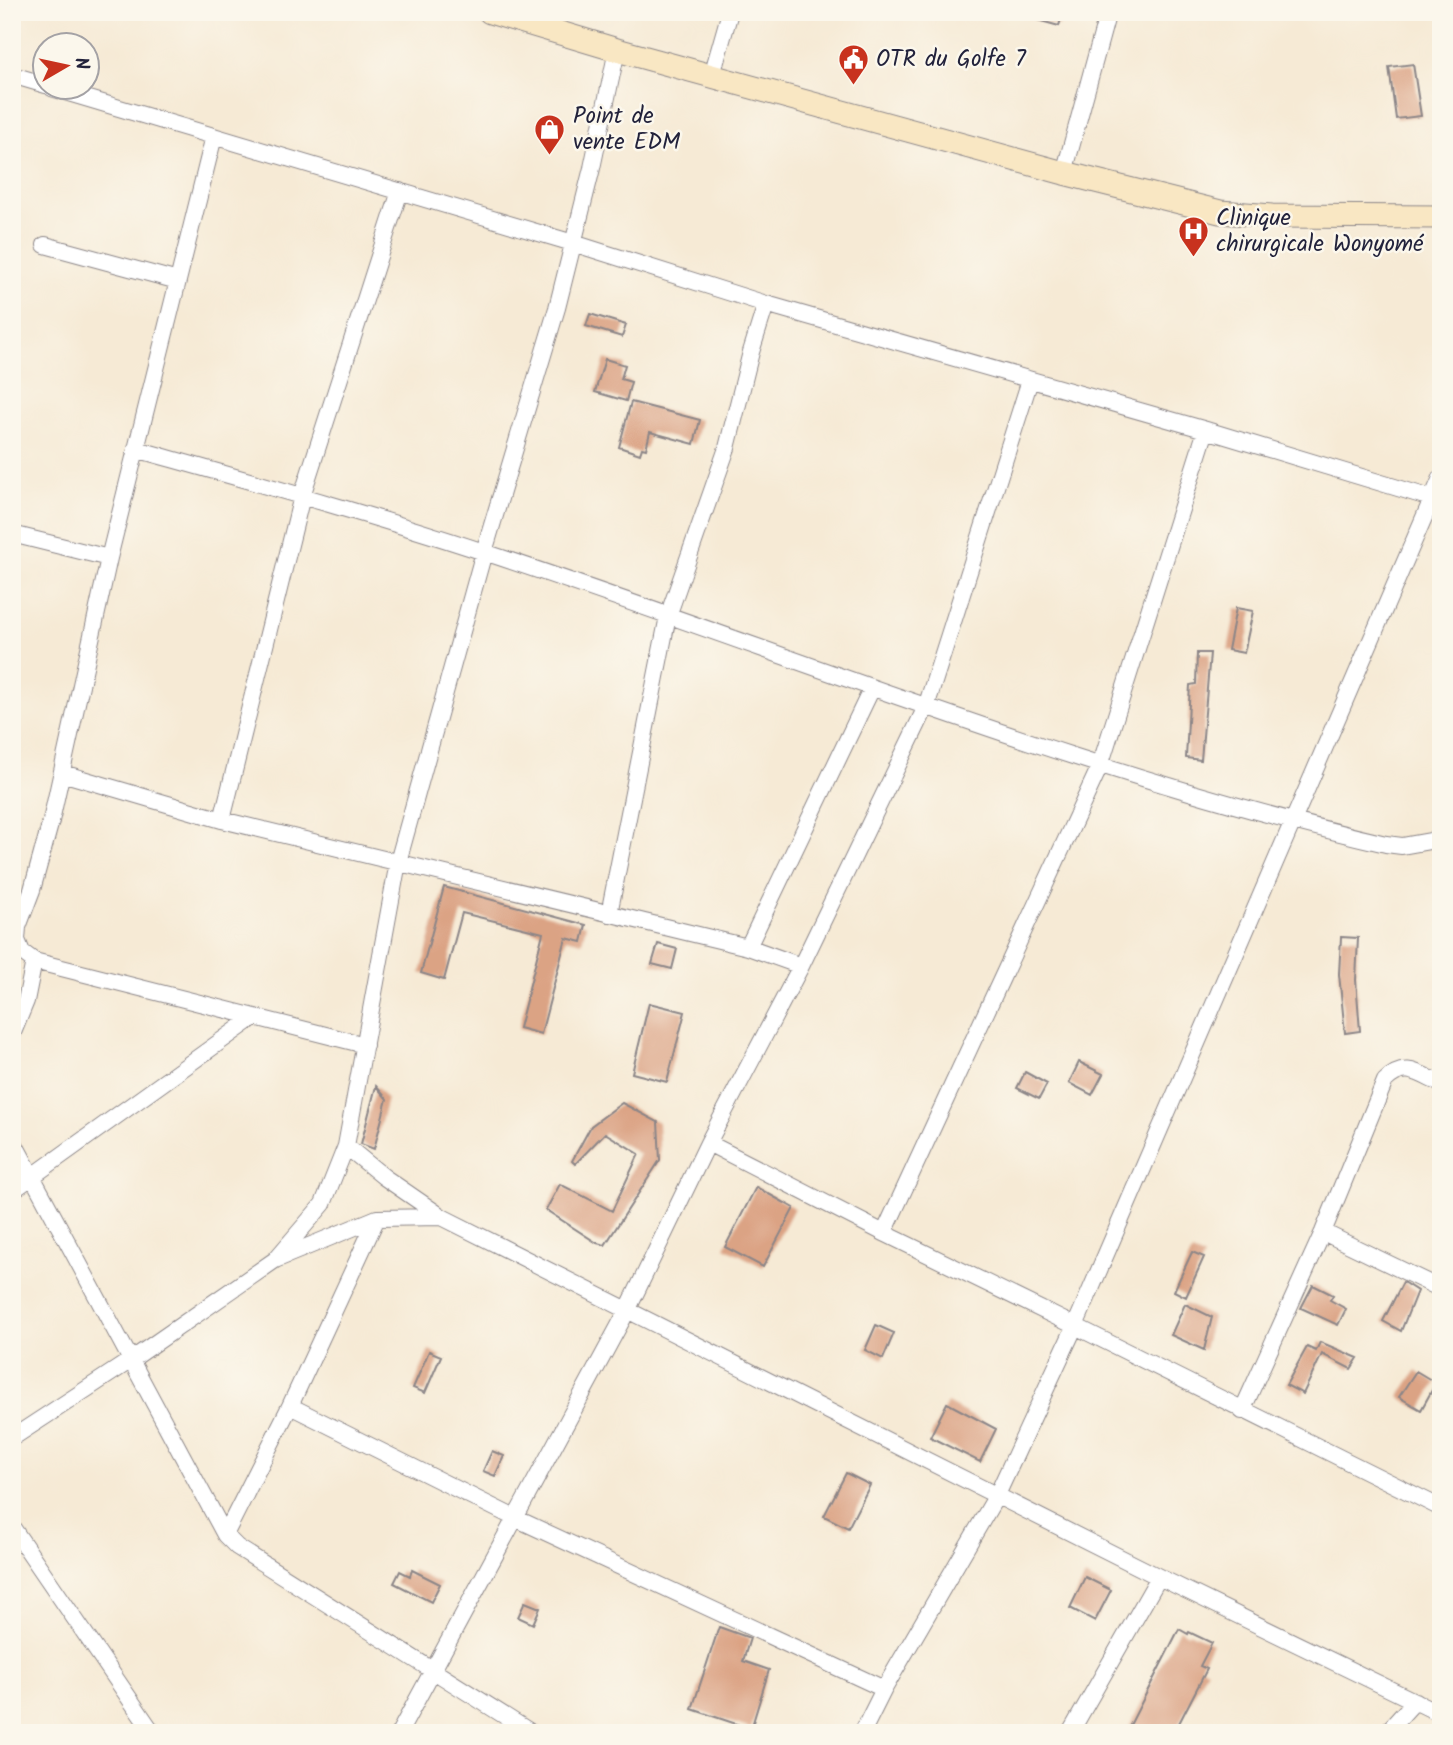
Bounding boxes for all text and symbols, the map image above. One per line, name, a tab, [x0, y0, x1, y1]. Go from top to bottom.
north arrow	[32, 32, 102, 102]
place label: OTR du Golfe 7	[876, 42, 1027, 78]
public building icon: OTR du Golfe 7	[836, 43, 870, 87]
text: N	[65, 55, 97, 72]
place label: Point de vente EDM	[573, 99, 681, 161]
shop icon: Point de vente EDM	[533, 113, 567, 157]
place label: Clinique chirurgicale Wonyomé	[1216, 201, 1424, 263]
hospital icon: Clinique chirurgicale Wonyomé	[1176, 215, 1210, 259]

